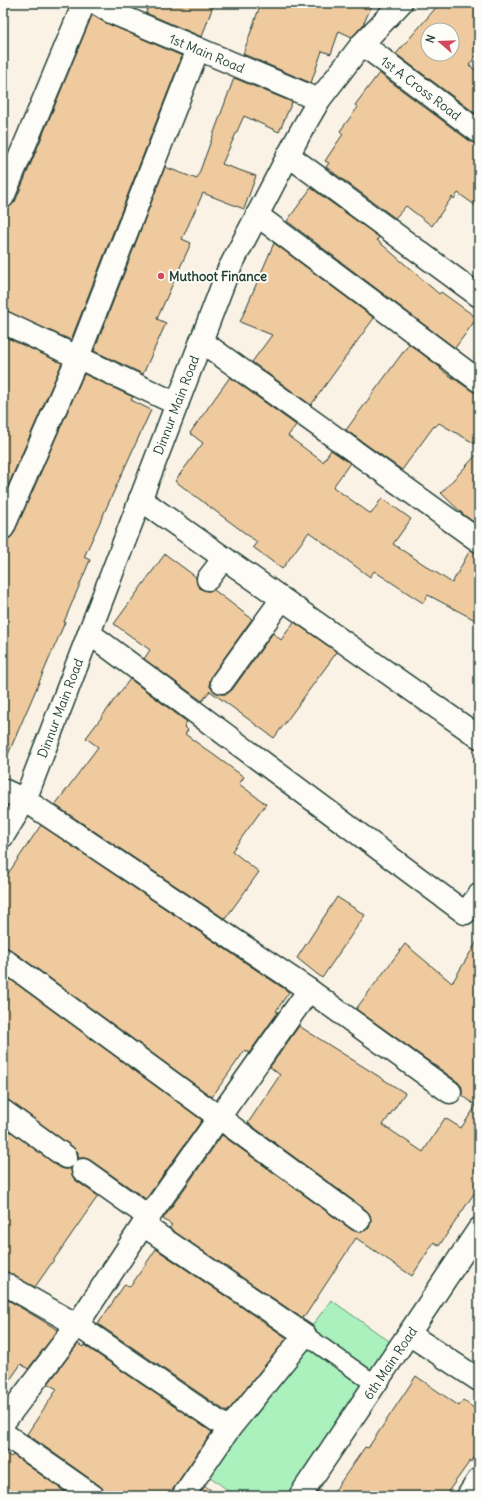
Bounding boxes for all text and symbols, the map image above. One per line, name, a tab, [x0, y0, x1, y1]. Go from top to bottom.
north arrow	[420, 22, 460, 62]
street label: 1st Main Road	[166, 30, 247, 77]
text: N	[423, 33, 438, 45]
street label: 1st A Cross Road	[377, 53, 465, 124]
place label: Muthoot Finance	[169, 268, 267, 285]
marker: Muthoot Finance	[156, 271, 166, 281]
street label: Dinnur Main Road	[150, 353, 203, 457]
street label: Dinnur Main Road	[34, 656, 87, 760]
street label: 6th Main Road	[360, 1323, 421, 1403]

